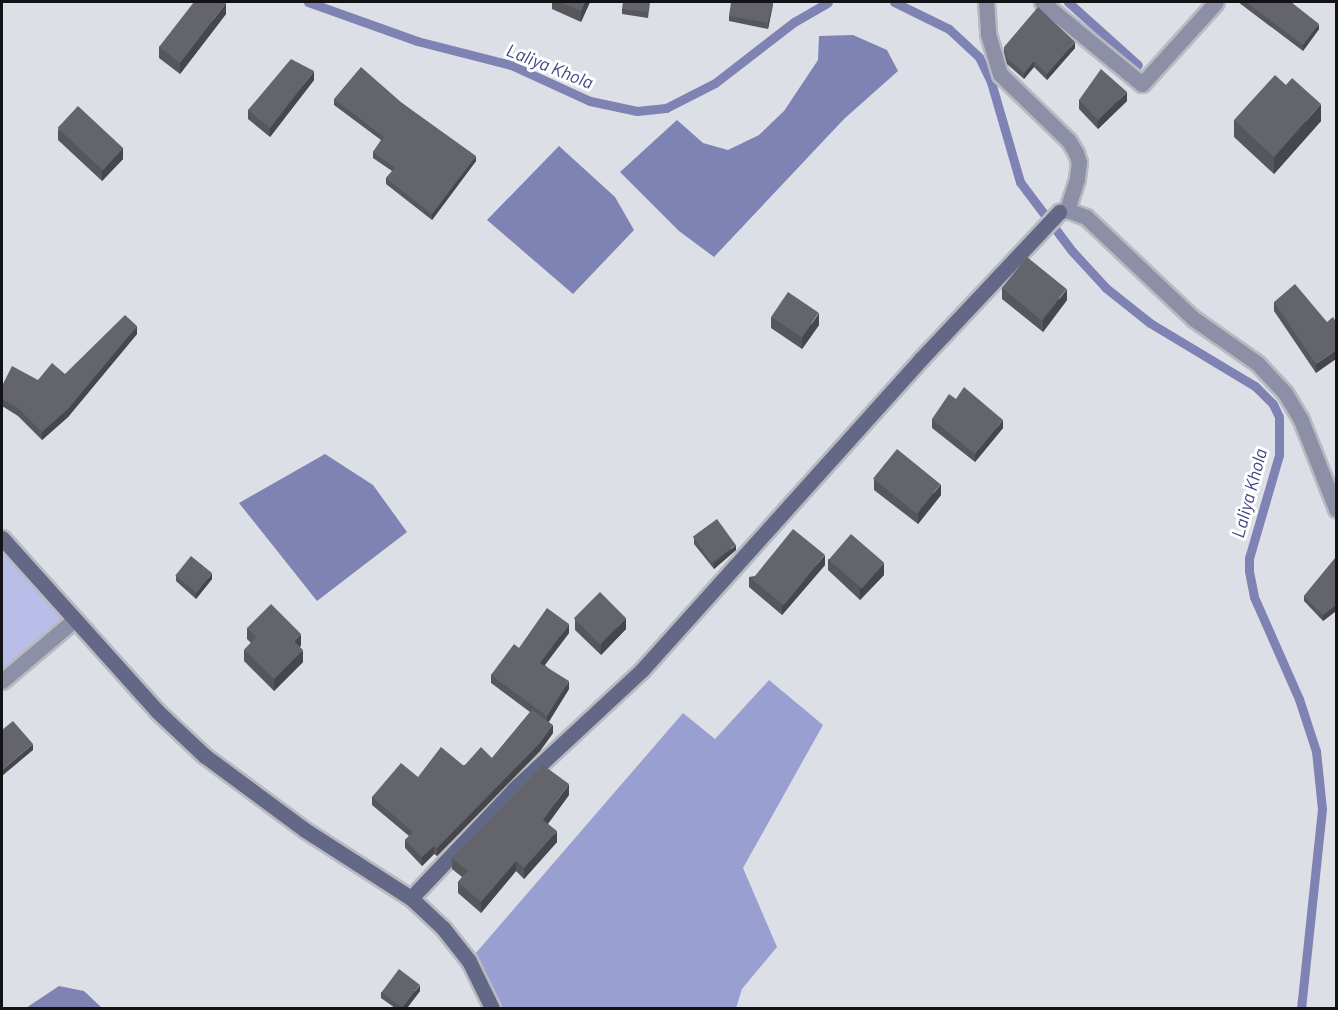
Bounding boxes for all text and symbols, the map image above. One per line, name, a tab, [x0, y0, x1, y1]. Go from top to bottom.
water label: Laliya Khola	[503, 39, 597, 93]
water label: Laliya Khola	[1227, 446, 1271, 540]

